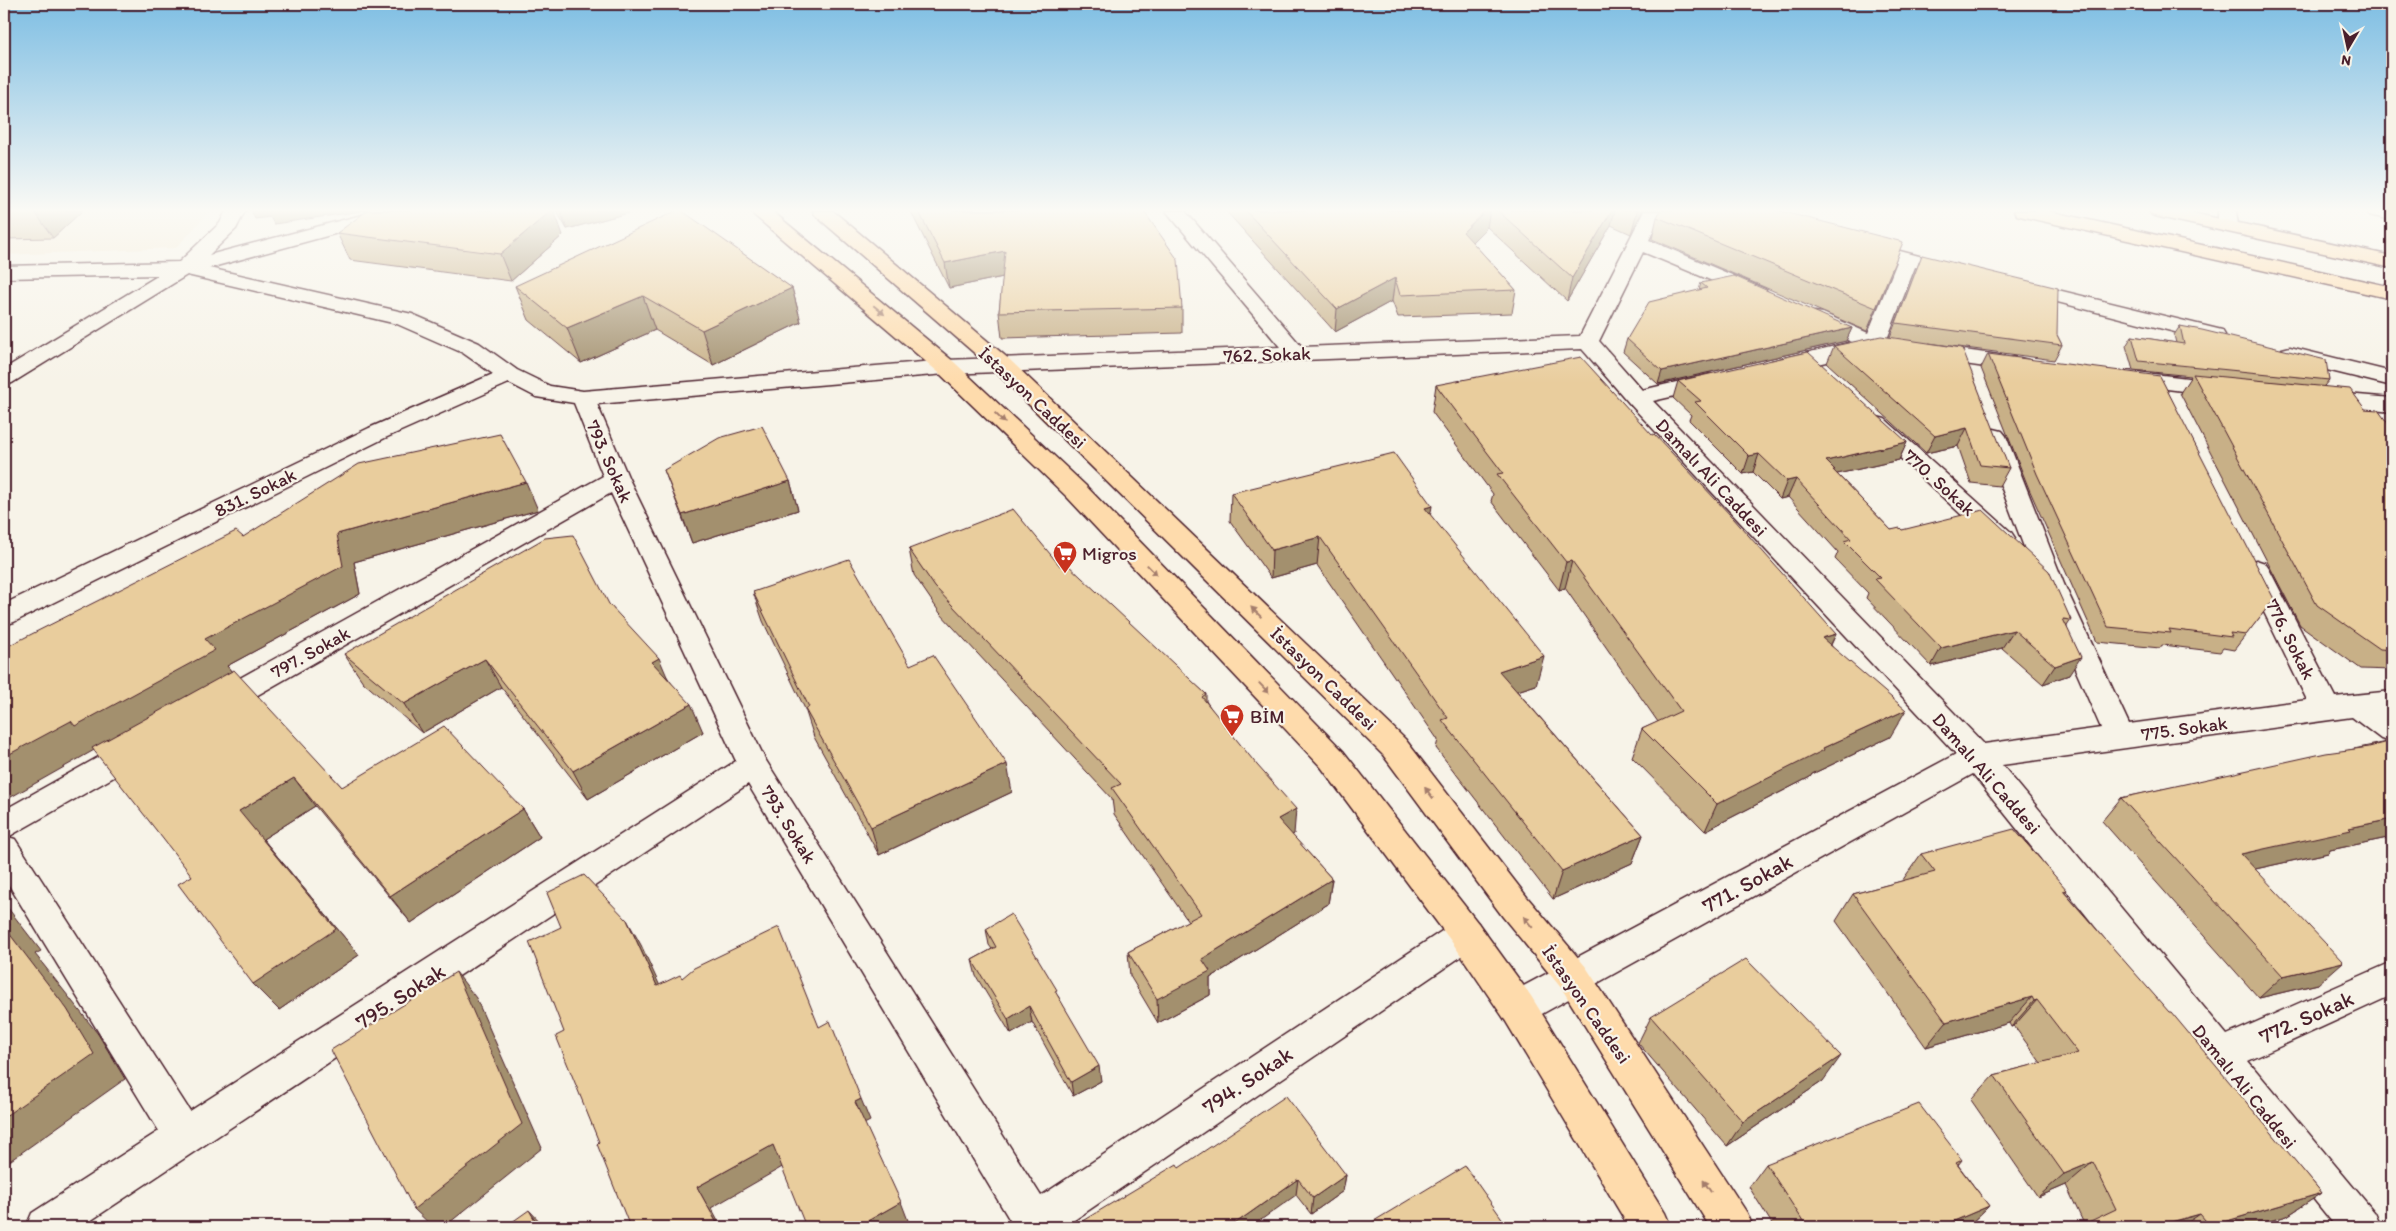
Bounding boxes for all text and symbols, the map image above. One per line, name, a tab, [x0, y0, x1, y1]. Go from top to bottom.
north arrow	[2324, 22, 2374, 72]
text: N	[2340, 51, 2352, 69]
one-way arrow	[872, 304, 885, 315]
street label: İstasyon Caddesi	[974, 341, 1091, 453]
street label: 762. Sokak	[1223, 341, 1312, 368]
one-way arrow	[994, 412, 1006, 424]
street label: Damalı Ali Caddesi	[1651, 413, 1772, 541]
street label: 793. Sokak	[581, 416, 638, 506]
street label: 770. Sokak	[1899, 444, 1981, 521]
street label: 831. Sokak	[211, 463, 300, 522]
supermarket icon: Migros	[1052, 540, 1078, 574]
place label: Migros	[1082, 542, 1137, 565]
one-way arrow	[1146, 563, 1158, 575]
street label: 776. Sokak	[2261, 595, 2321, 684]
one-way arrow	[1251, 606, 1263, 618]
street label: 797. Sokak	[267, 621, 354, 684]
street label: İstasyon Caddesi	[1266, 622, 1382, 735]
one-way arrow	[1258, 681, 1270, 693]
supermarket icon: BİM	[1219, 703, 1245, 737]
place label: BİM	[1250, 705, 1285, 728]
street label: Damalı Ali Caddesi	[1928, 708, 2046, 839]
street label: 775. Sokak	[2139, 711, 2229, 746]
street label: 793. Sokak	[756, 781, 822, 868]
one-way arrow	[1424, 786, 1434, 799]
street label: 771. Sokak	[1697, 848, 1797, 919]
one-way arrow	[1522, 915, 1533, 928]
street label: İstasyon Caddesi	[1537, 941, 1636, 1068]
street label: 795. Sokak	[350, 957, 450, 1035]
street label: 772. Sokak	[2255, 985, 2358, 1050]
street label: Damalı Ali Caddesi	[2187, 1019, 2302, 1153]
street label: 794. Sokak	[1197, 1040, 1298, 1120]
one-way arrow	[1702, 1180, 1712, 1193]

